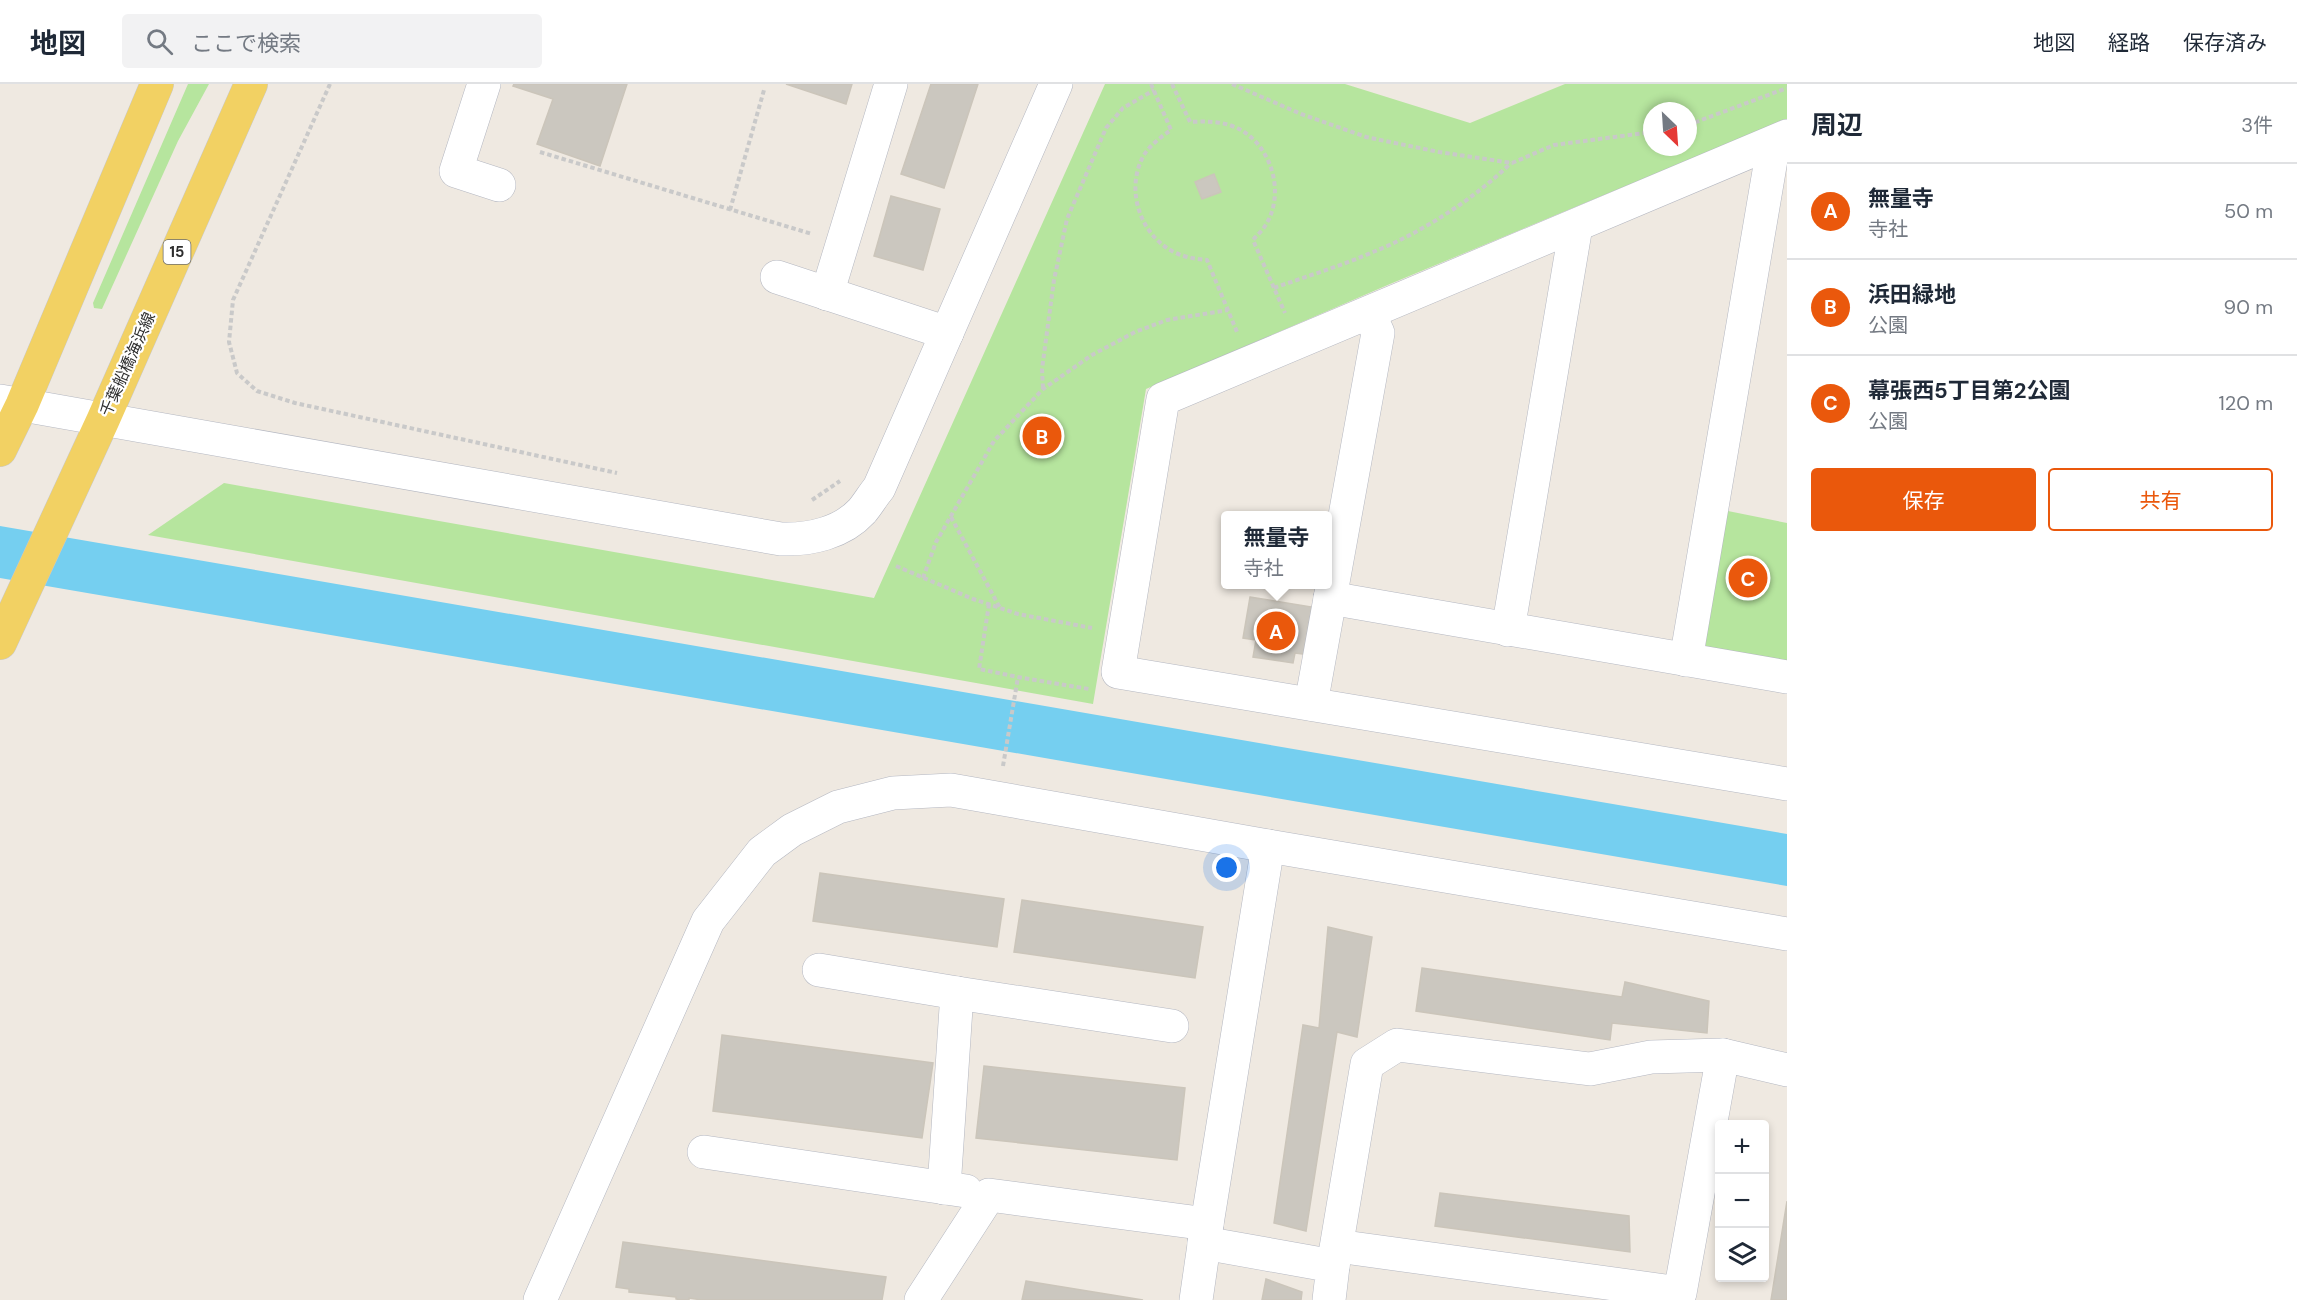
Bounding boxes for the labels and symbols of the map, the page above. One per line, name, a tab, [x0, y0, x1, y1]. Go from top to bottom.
north arrow	[1643, 102, 1697, 156]
road number: 15	[164, 240, 190, 264]
street label: 千葉船橋海浜線	[95, 309, 160, 420]
pin: B	[1022, 414, 1062, 458]
pin: C	[1728, 556, 1768, 600]
pin: A	[1256, 608, 1296, 654]
your location	[1212, 853, 1241, 882]

